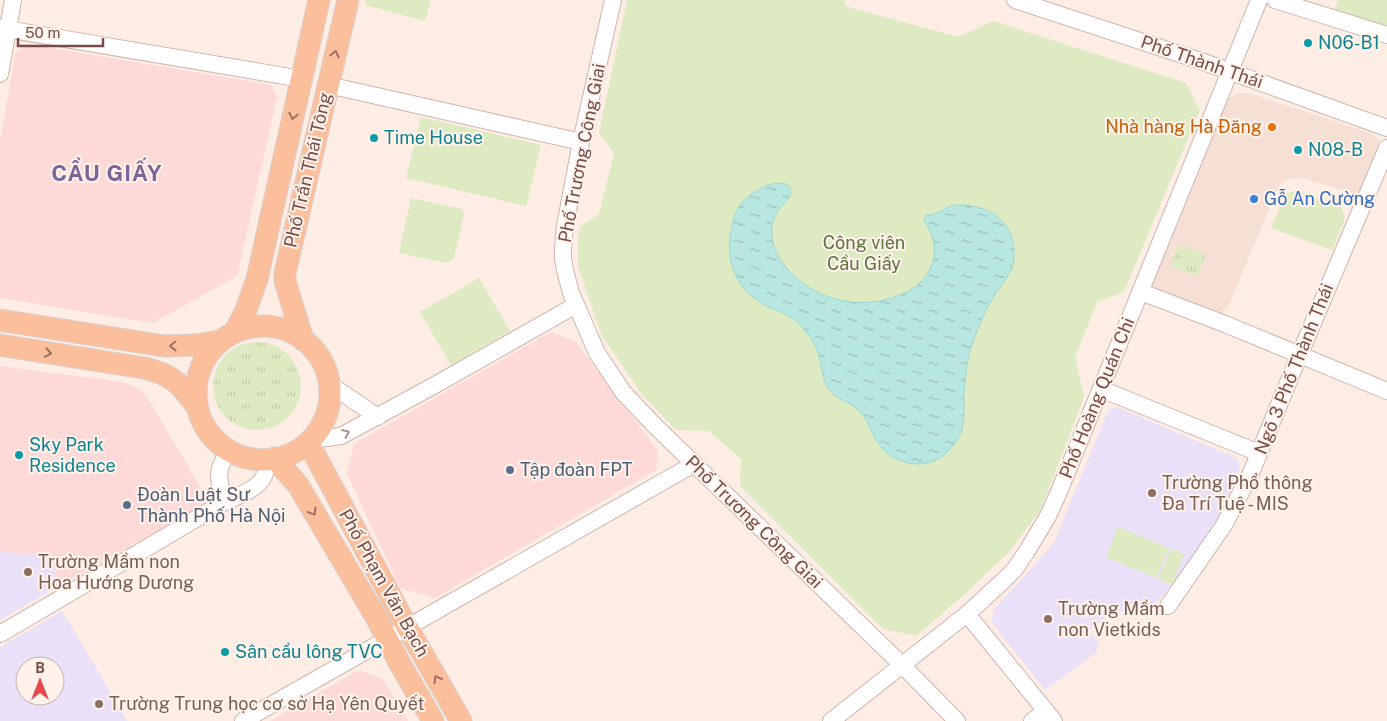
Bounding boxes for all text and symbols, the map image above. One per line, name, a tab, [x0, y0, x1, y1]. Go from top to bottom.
scale bar	[18, 15, 102, 47]
text: 50 m	[25, 24, 60, 41]
street label: Phố Thành Thái	[1138, 31, 1266, 92]
place label: N06-B1	[1318, 32, 1380, 53]
marker: N06-B1	[1302, 37, 1314, 49]
one-way arrow	[329, 50, 340, 59]
street label: Phố Trương Công Giai	[554, 62, 609, 244]
street label: Phố Trần Thái Tông	[279, 90, 336, 250]
one-way arrow	[289, 112, 299, 121]
place label: Nhà hàng Hà Đăng	[1105, 116, 1262, 137]
marker: Nhà hàng Hà Đăng	[1266, 121, 1278, 133]
place label: Time House	[384, 127, 483, 148]
marker: Time House	[368, 132, 380, 144]
place label: N08-B	[1308, 139, 1363, 160]
marker: N08-B	[1292, 144, 1304, 156]
district label: CẦU GIẤY	[51, 157, 163, 186]
place label: Gỗ An Cường	[1264, 188, 1375, 209]
marker: Gỗ An Cường	[1248, 193, 1260, 205]
park label: Công viên Cầu Giấy	[823, 232, 905, 274]
street label: Ngõ 3 Phố Thành Thái	[1250, 280, 1337, 457]
street label: Phố Hoàng Quán Chi	[1055, 314, 1138, 481]
one-way arrow	[169, 341, 176, 351]
one-way arrow	[44, 348, 52, 358]
one-way arrow	[341, 428, 350, 439]
place label: Sky Park Residence	[29, 434, 116, 476]
marker: Sky Park Residence	[13, 449, 25, 461]
street label: Phố Trương Công Giai	[682, 451, 827, 592]
place label: Tập đoàn FPT	[520, 459, 633, 480]
marker: Tập đoàn FPT	[504, 464, 516, 476]
place label: Trường Phổ thông Đa Trí Tuệ - MIS	[1162, 472, 1313, 514]
place label: Đoàn Luật Sư Thành Phố Hà Nội	[137, 484, 286, 526]
marker: Trường Phổ thông Đa Trí Tuệ - MIS	[1146, 487, 1158, 499]
marker: Đoàn Luật Sư Thành Phố Hà Nội	[121, 499, 133, 511]
street label: Phố Phạm Văn Bạch	[335, 505, 434, 660]
one-way arrow	[307, 506, 317, 515]
place label: Trường Mầm non Hoa Hướng Dương	[38, 551, 194, 593]
marker: Trường Mầm non Hoa Hướng Dương	[22, 566, 34, 578]
place label: Trường Mầm non Vietkids	[1058, 598, 1165, 640]
marker: Trường Mầm non Vietkids	[1042, 613, 1054, 625]
place label: Sân cầu lông TVC	[235, 641, 383, 662]
marker: Sân cầu lông TVC	[219, 646, 231, 658]
north arrow	[15, 656, 65, 706]
text: B	[35, 660, 45, 676]
one-way arrow	[433, 675, 443, 684]
place label: Trường Trung học cơ sở Hạ Yên Quyết	[109, 693, 424, 714]
marker: Trường Trung học cơ sở Hạ Yên Quyết	[93, 698, 105, 710]

